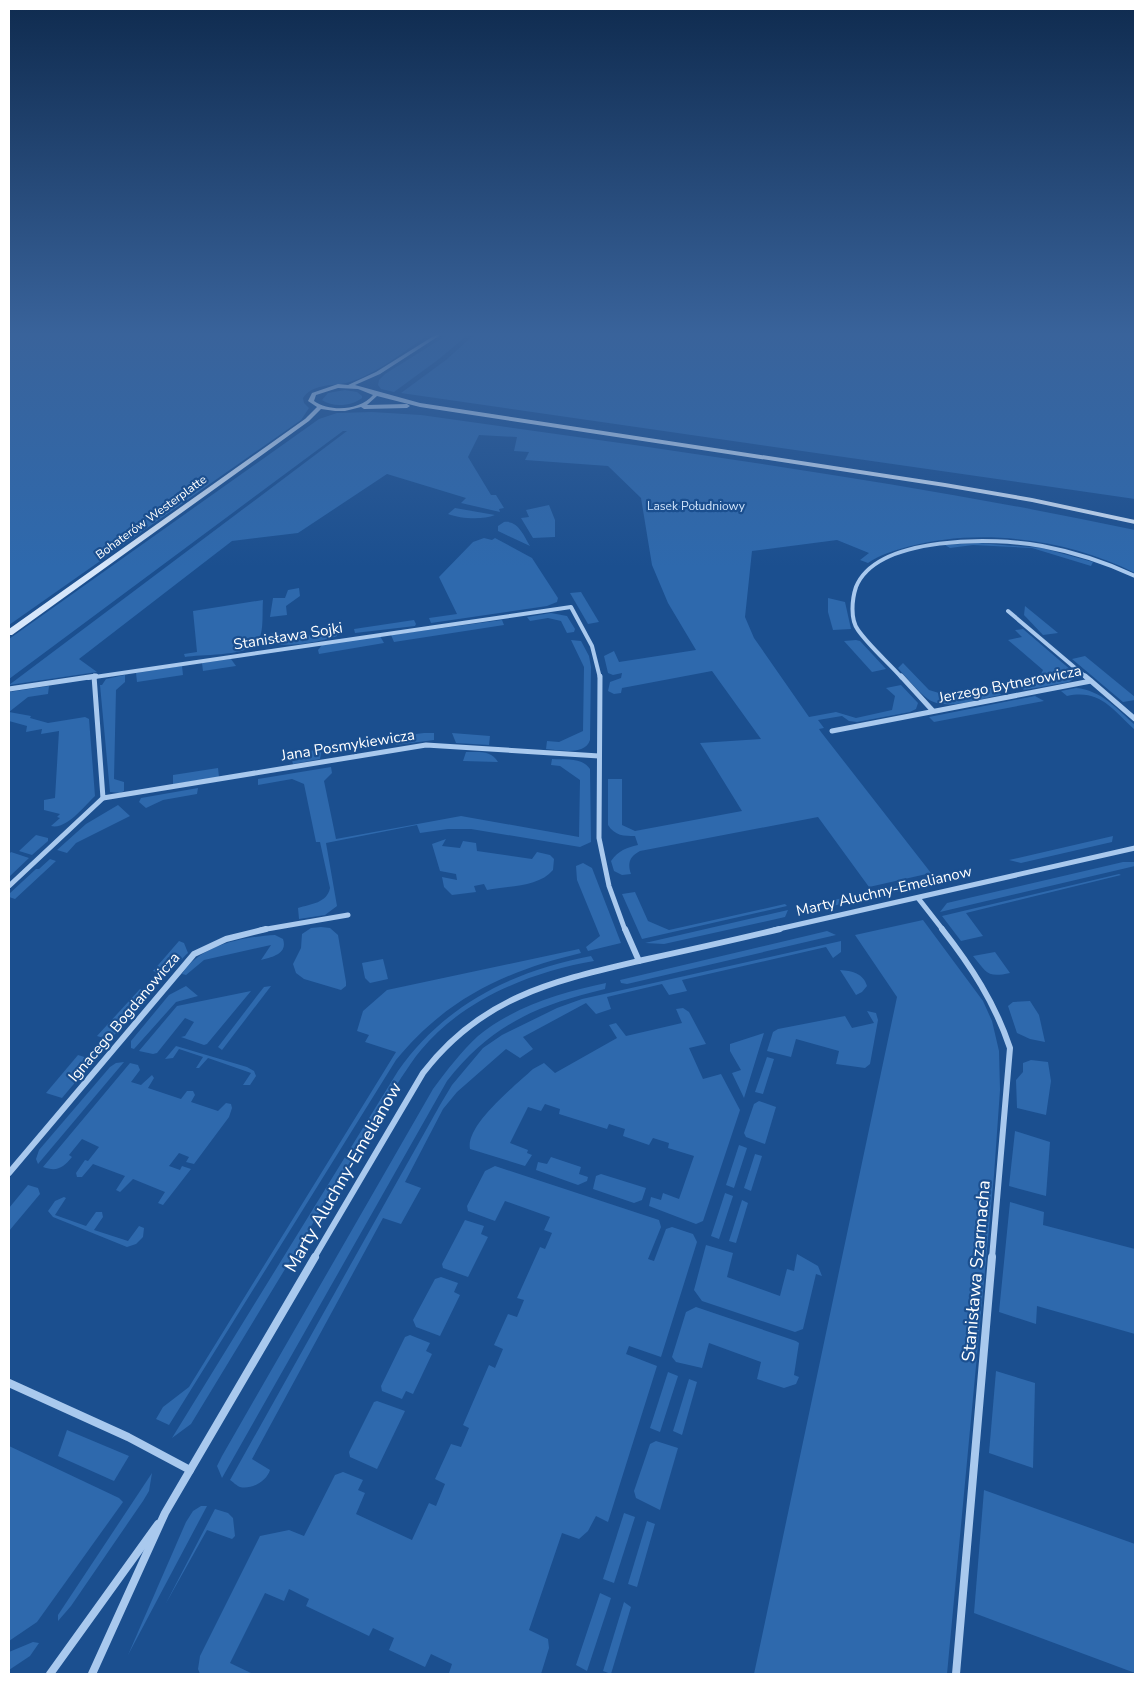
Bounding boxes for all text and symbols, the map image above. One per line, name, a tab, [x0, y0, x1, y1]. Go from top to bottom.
street label: Bohaterów Westerplatte	[92, 471, 210, 563]
park label: Lasek Południowy	[647, 498, 746, 514]
street label: Stanisława Sojki	[232, 617, 344, 655]
street label: Jerzego Bytnerowicza	[936, 660, 1083, 708]
street label: Jana Posmykiewicza	[279, 725, 416, 766]
street label: Marty Aluchny-Emelianow	[794, 861, 974, 921]
street label: Ignacego Bogdanowicza	[64, 948, 184, 1086]
street label: Marty Aluchny-Emelianow	[279, 1078, 407, 1276]
street label: Stanisława Szarmacha	[956, 1179, 996, 1363]

